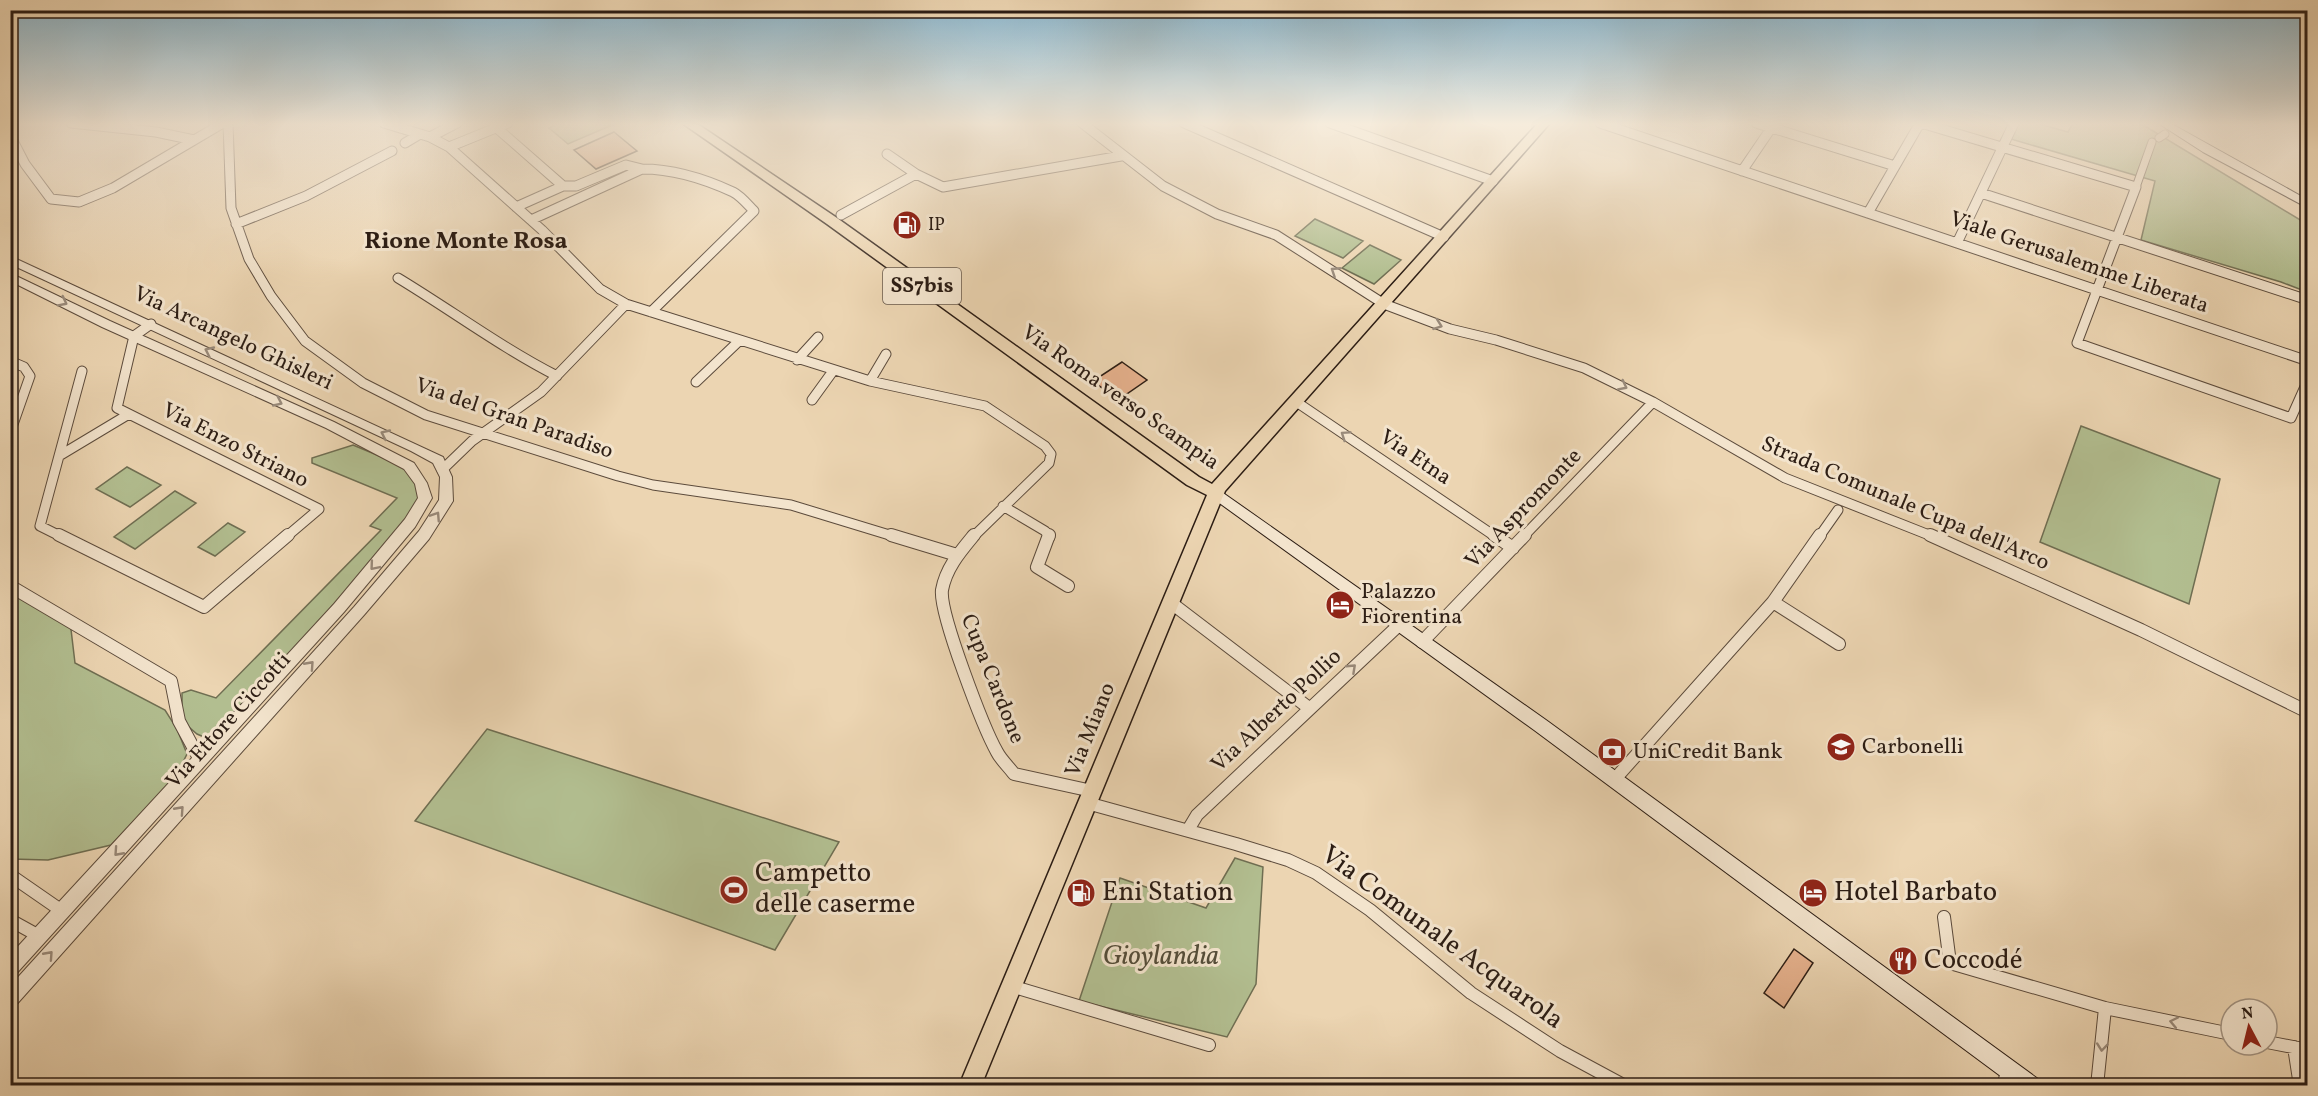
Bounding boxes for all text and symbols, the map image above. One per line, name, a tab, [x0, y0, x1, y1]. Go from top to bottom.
street label: Viale Gerusalemme Liberata	[1945, 204, 2213, 322]
fuel station icon: IP	[891, 209, 923, 241]
place label: IP	[928, 213, 945, 238]
district label: Rione Monte Rosa	[364, 225, 568, 259]
one-way arrow	[1331, 267, 1341, 279]
road number: SS7bis	[883, 268, 961, 304]
street label: Via Arcangelo Ghisleri	[128, 279, 338, 399]
one-way arrow	[56, 295, 67, 306]
street label: Via Roma verso Scampia	[1015, 318, 1225, 478]
one-way arrow	[1432, 318, 1443, 331]
one-way arrow	[204, 347, 215, 359]
street label: Via del Gran Paradiso	[411, 371, 617, 467]
one-way arrow	[1616, 379, 1627, 391]
one-way arrow	[271, 394, 282, 406]
street label: Via Enzo Striano	[156, 396, 314, 496]
street label: Via Etna	[1373, 422, 1457, 494]
one-way arrow	[381, 429, 392, 441]
street label: Strada Comunale Cupa dell'Arco	[1756, 429, 2054, 579]
one-way arrow	[1340, 431, 1351, 442]
street label: Via Aspromonte	[1458, 442, 1590, 576]
one-way arrow	[429, 512, 440, 523]
one-way arrow	[371, 559, 382, 570]
place label: Palazzo Fiorentina	[1361, 577, 1462, 633]
hotel icon: Palazzo Fiorentina	[1324, 589, 1356, 621]
street label: Cupa Cardone	[952, 610, 1032, 748]
street label: Via Alberto Pollio	[1205, 642, 1349, 780]
street label: Via Ettore Ciccotti	[159, 646, 299, 796]
one-way arrow	[303, 661, 314, 672]
one-way arrow	[1346, 664, 1356, 675]
street label: Via Miano	[1058, 678, 1124, 782]
school or university icon: Carbonelli	[1825, 731, 1857, 763]
place label: Carbonelli	[1862, 732, 1964, 763]
bank icon: UniCredit Bank	[1596, 736, 1628, 768]
place label: UniCredit Bank	[1633, 737, 1783, 768]
one-way arrow	[173, 806, 184, 817]
street label: Via Comunale Acquarola	[1313, 837, 1571, 1039]
one-way arrow	[114, 845, 125, 855]
place label: Campetto delle caserme	[755, 855, 915, 924]
sports icon: Campetto delle caserme	[718, 874, 750, 906]
place label: Eni Station	[1102, 874, 1233, 912]
place label: Hotel Barbato	[1834, 874, 1997, 912]
fuel station icon: Eni Station	[1065, 877, 1097, 909]
hotel icon: Hotel Barbato	[1797, 877, 1829, 909]
park label: Gioylandia	[1103, 938, 1219, 976]
place label: Coccodé	[1924, 942, 2023, 980]
restaurant icon: Coccodé	[1887, 945, 1919, 977]
one-way arrow	[42, 951, 53, 962]
north arrow	[2219, 997, 2279, 1057]
text: N	[2240, 1002, 2255, 1026]
one-way arrow	[2169, 1016, 2179, 1029]
one-way arrow	[2096, 1042, 2109, 1051]

